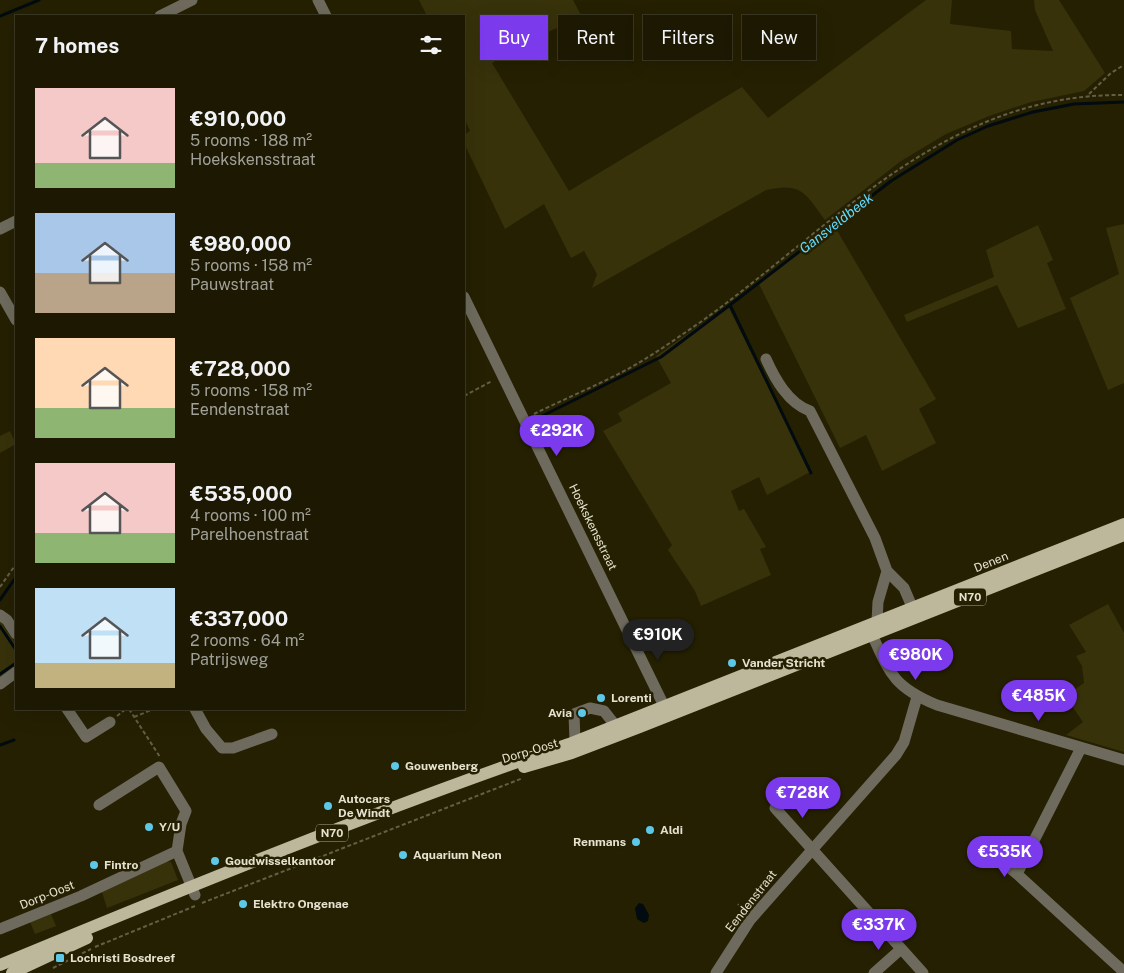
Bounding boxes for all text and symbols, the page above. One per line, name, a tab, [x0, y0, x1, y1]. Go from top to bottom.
chip: Buy	[480, 15, 548, 60]
chip: Rent	[558, 15, 633, 60]
chip: Filters	[643, 15, 732, 60]
chip: New	[742, 15, 816, 60]
icon: filters	[417, 31, 445, 59]
text: 7 homes	[35, 33, 119, 58]
text: €910,000	[190, 106, 286, 131]
icon: home	[75, 108, 135, 168]
text: 5 rooms · 188 m²	[190, 131, 312, 150]
text: Hoekskensstraat	[190, 150, 316, 169]
water label: Gansveldbeek	[796, 189, 876, 257]
text: €980,000	[190, 231, 291, 256]
icon: home	[75, 233, 135, 293]
text: 5 rooms · 158 m²	[190, 256, 312, 275]
text: Pauwstraat	[190, 275, 274, 294]
text: €728,000	[190, 356, 291, 381]
icon: home	[75, 358, 135, 418]
text: 5 rooms · 158 m²	[190, 381, 312, 400]
text: Eendenstraat	[190, 400, 290, 419]
pin: €292K	[522, 414, 592, 457]
text: €292K	[531, 421, 583, 440]
text: €535,000	[190, 481, 292, 506]
street label: Hoekskensstraat	[566, 482, 620, 573]
icon: home	[75, 483, 135, 543]
text: 4 rooms · 100 m²	[190, 506, 311, 525]
text: Parelhoenstraat	[190, 525, 309, 544]
street label: Denen	[972, 549, 1010, 575]
road number: N70	[954, 588, 986, 606]
text: €337,000	[190, 606, 288, 631]
icon: home	[75, 608, 135, 668]
pin: €910K	[623, 618, 693, 661]
text: €910K	[633, 625, 683, 644]
text: 2 rooms · 64 m²	[190, 631, 304, 650]
pin: €980K	[881, 638, 951, 681]
text: €980K	[889, 645, 943, 664]
text: Patrijsweg	[190, 650, 269, 669]
place label: Vander Stricht	[742, 656, 825, 670]
marker: Vander Stricht	[726, 657, 738, 669]
pin: €485K	[1004, 680, 1074, 722]
text: €485K	[1012, 686, 1066, 705]
place label: Lorenti	[611, 691, 652, 705]
marker: Lorenti	[595, 692, 607, 704]
place label: Avia	[548, 706, 572, 720]
marker: Avia	[576, 707, 588, 719]
street label: Dorp-Oost	[500, 736, 560, 766]
place label: Gouwenberg	[405, 759, 478, 773]
marker: Gouwenberg	[389, 760, 401, 772]
pin: €728K	[768, 776, 838, 819]
text: €728K	[777, 783, 829, 802]
place label: Autocars De Windt	[338, 792, 390, 820]
marker: Autocars De Windt	[322, 800, 334, 812]
place label: Y/U	[159, 820, 180, 834]
marker: Y/U	[143, 821, 155, 833]
place label: Aldi	[660, 823, 683, 837]
road number: N70	[316, 824, 348, 841]
marker: Aldi	[644, 824, 656, 836]
place label: Renmans	[573, 835, 626, 849]
marker: Renmans	[630, 836, 642, 848]
pin: €535K	[970, 836, 1040, 878]
text: €535K	[978, 842, 1032, 861]
place label: Aquarium Neon	[413, 848, 502, 862]
marker: Aquarium Neon	[397, 849, 409, 861]
place label: Goudwisselkantoor	[225, 854, 336, 868]
marker: Goudwisselkantoor	[209, 855, 221, 867]
place label: Fintro	[104, 858, 138, 872]
marker: Fintro	[88, 859, 100, 871]
street label: Eendenstraat	[723, 867, 780, 935]
street label: Dorp-Oost	[18, 878, 77, 912]
place label: Elektro Ongenae	[253, 897, 349, 911]
marker: Elektro Ongenae	[237, 898, 249, 910]
pin: €337K	[844, 908, 914, 951]
text: €337K	[853, 915, 905, 934]
place label: Lochristi Bosdreef	[70, 951, 175, 965]
marker: Lochristi Bosdreef	[54, 952, 66, 964]

